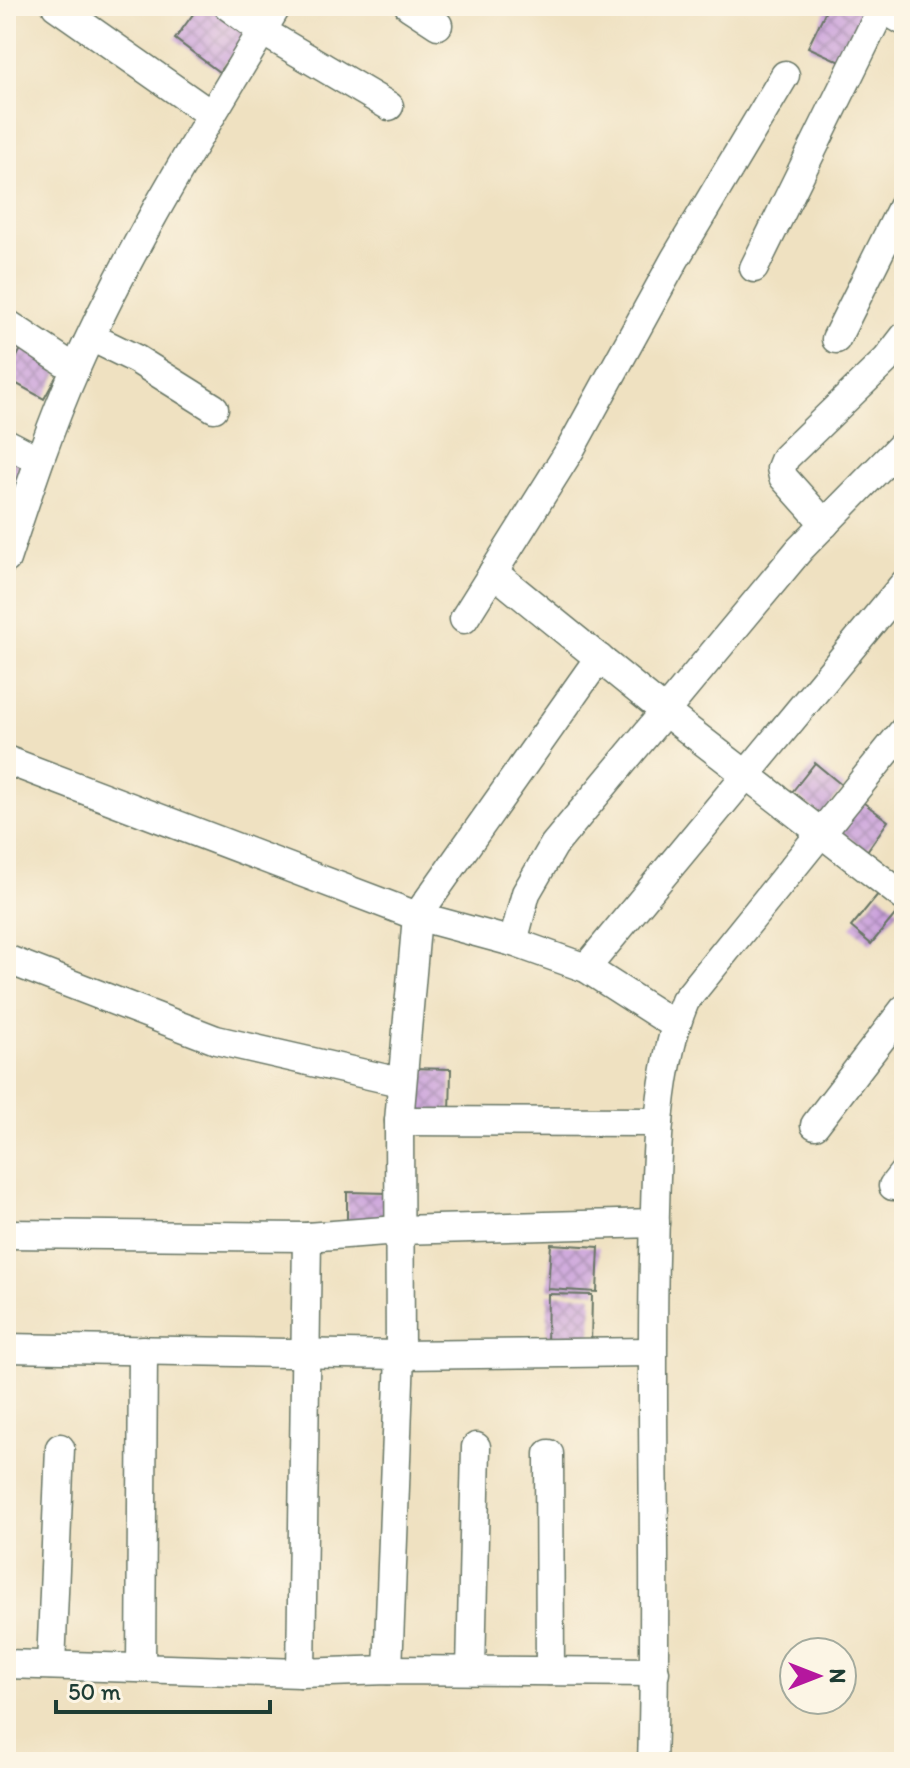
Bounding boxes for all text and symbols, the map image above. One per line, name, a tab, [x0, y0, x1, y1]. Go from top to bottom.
north arrow	[778, 1636, 858, 1716]
scale bar	[56, 1664, 270, 1714]
text: N	[824, 1669, 851, 1683]
text: 50 m	[68, 1677, 121, 1706]

